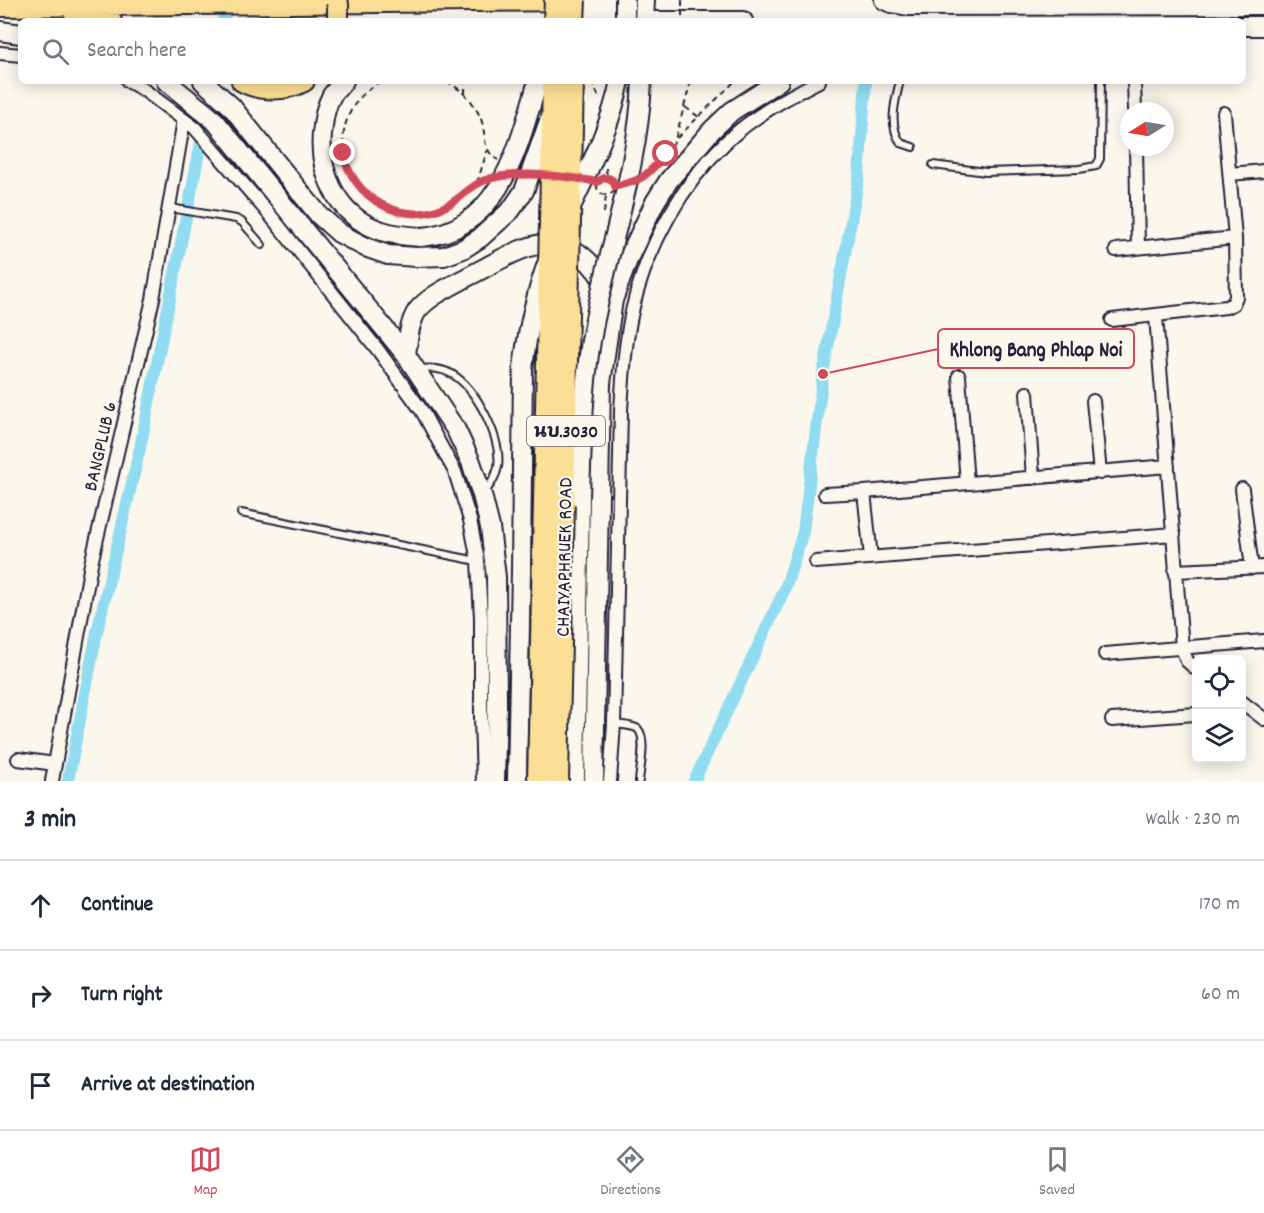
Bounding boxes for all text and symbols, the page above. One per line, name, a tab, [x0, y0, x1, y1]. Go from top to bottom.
search box	[18, 18, 1246, 84]
icon: search	[39, 35, 72, 68]
text: Search here	[87, 36, 186, 67]
north arrow	[1120, 102, 1174, 156]
route end	[329, 139, 355, 165]
route start	[652, 140, 678, 166]
callout: Khlong Bang Phlap Noi	[938, 329, 1134, 368]
text: Khlong Bang Phlap Noi	[950, 337, 1123, 367]
street label: BANGPLUB 6	[78, 399, 126, 494]
road number: นบ.3030	[527, 416, 605, 446]
street label: CHAIYAPHRUEK ROAD	[551, 477, 581, 637]
map controls	[1192, 655, 1246, 763]
button: locate	[1192, 655, 1246, 709]
button: layers	[1192, 709, 1246, 763]
text: 3 min	[24, 802, 76, 839]
text: Walk · 230 m	[1146, 806, 1240, 834]
icon: ahead	[24, 889, 57, 922]
text: Continue	[81, 890, 153, 921]
text: 170 m	[1199, 891, 1240, 919]
icon: right	[24, 979, 57, 1012]
text: Turn right	[81, 980, 163, 1011]
text: 60 m	[1201, 981, 1240, 1009]
icon: arrive	[24, 1069, 57, 1102]
text: Arrive at destination	[81, 1070, 255, 1101]
tab: Map	[189, 1143, 222, 1202]
tab: Directions	[600, 1143, 661, 1202]
tab: Saved	[1039, 1143, 1075, 1202]

